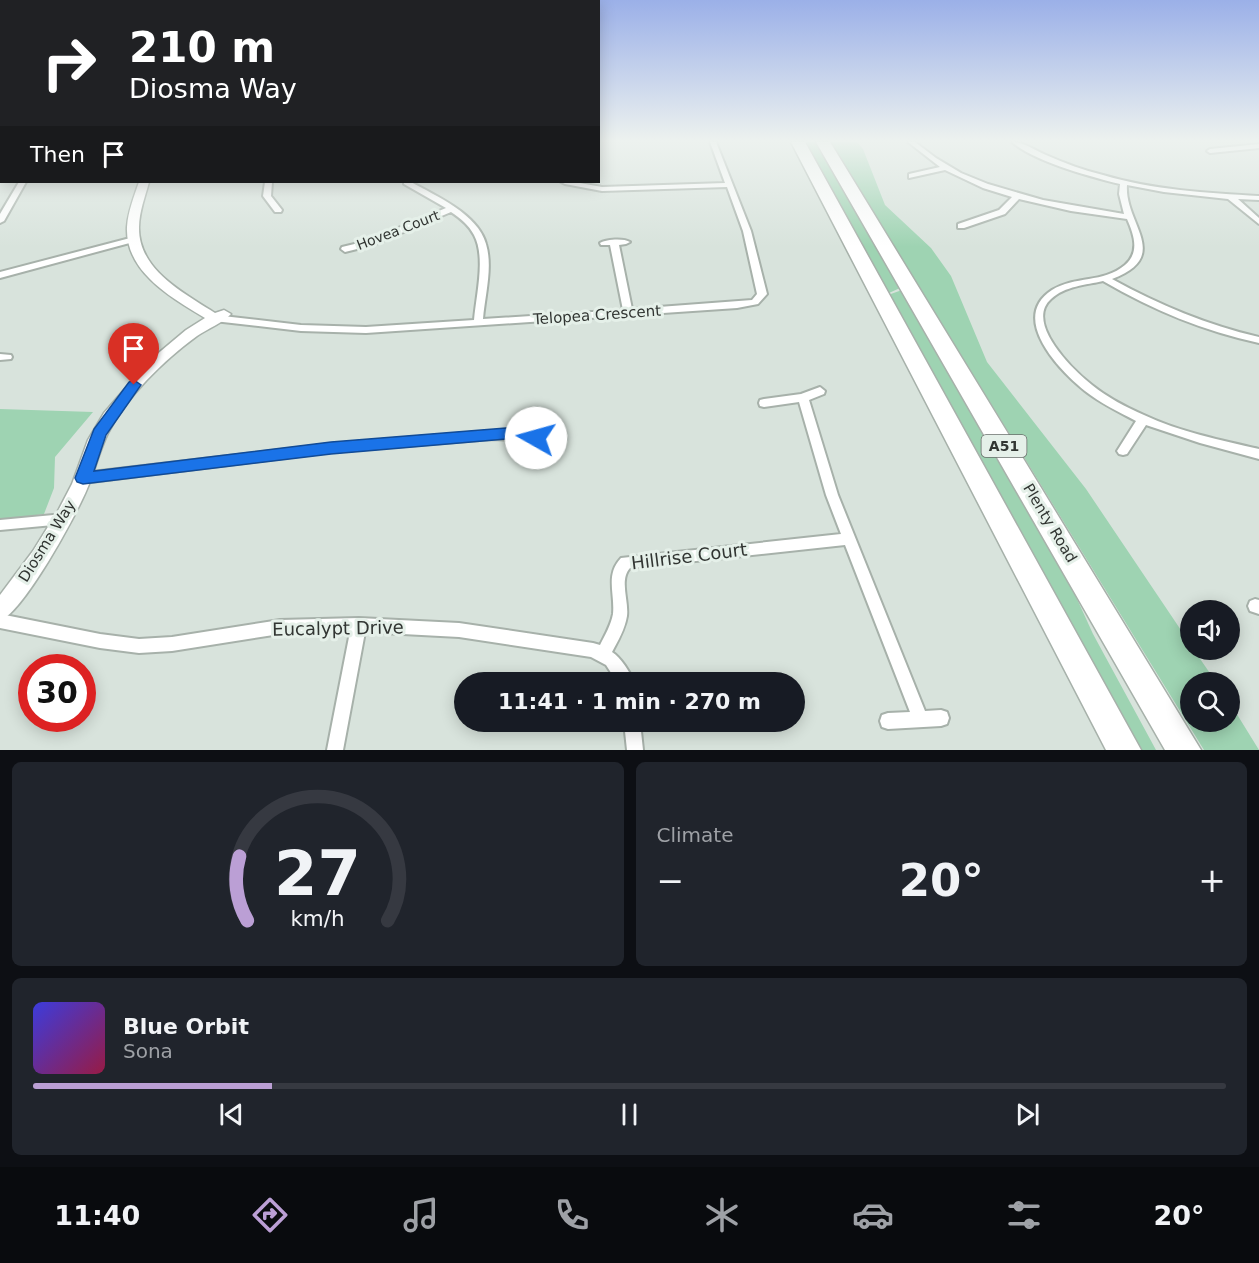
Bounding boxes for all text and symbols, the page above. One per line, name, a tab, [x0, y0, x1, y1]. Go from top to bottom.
text: 210 m	[129, 23, 275, 72]
icon: right	[30, 24, 108, 102]
text: Diosma Way	[129, 73, 297, 104]
icon: arrive	[97, 138, 130, 171]
text: Then	[30, 142, 85, 167]
street label: Hovea Court	[354, 207, 442, 253]
street label: Telopea Crescent	[531, 302, 662, 329]
pin	[108, 323, 159, 385]
icon: arrive	[117, 332, 150, 365]
position arrow	[504, 406, 568, 470]
road number: A51	[982, 435, 1026, 457]
street label: Plenty Road	[1019, 480, 1081, 566]
street label: Diosma Way	[15, 497, 79, 585]
street label: Hillrise Court	[630, 538, 748, 574]
map controls	[1180, 600, 1240, 732]
button: sound	[1180, 600, 1240, 660]
street label: Eucalypt Drive	[272, 616, 404, 640]
speed limit sign: 30	[18, 654, 96, 732]
button: search	[1180, 672, 1240, 732]
text: 11:41 · 1 min · 270 m	[498, 689, 761, 714]
text: Climate	[657, 823, 733, 847]
text: 27	[274, 837, 361, 910]
text: 20°	[899, 854, 984, 907]
text: −	[657, 861, 684, 900]
text: +	[1198, 861, 1226, 900]
text: km/h	[291, 906, 345, 931]
text: Blue Orbit	[123, 1014, 249, 1039]
text: Sona	[123, 1039, 173, 1063]
icon: previous	[215, 1098, 248, 1131]
icon: pause	[613, 1098, 646, 1131]
icon: next	[1011, 1098, 1044, 1131]
icon: directions	[249, 1194, 291, 1236]
icon: music	[400, 1194, 442, 1236]
icon: phone	[551, 1194, 593, 1236]
icon: climate	[701, 1194, 743, 1236]
icon: car	[852, 1194, 894, 1236]
icon: filters	[1003, 1194, 1045, 1236]
text: 11:40	[54, 1200, 140, 1231]
text: 20°	[1153, 1200, 1205, 1231]

